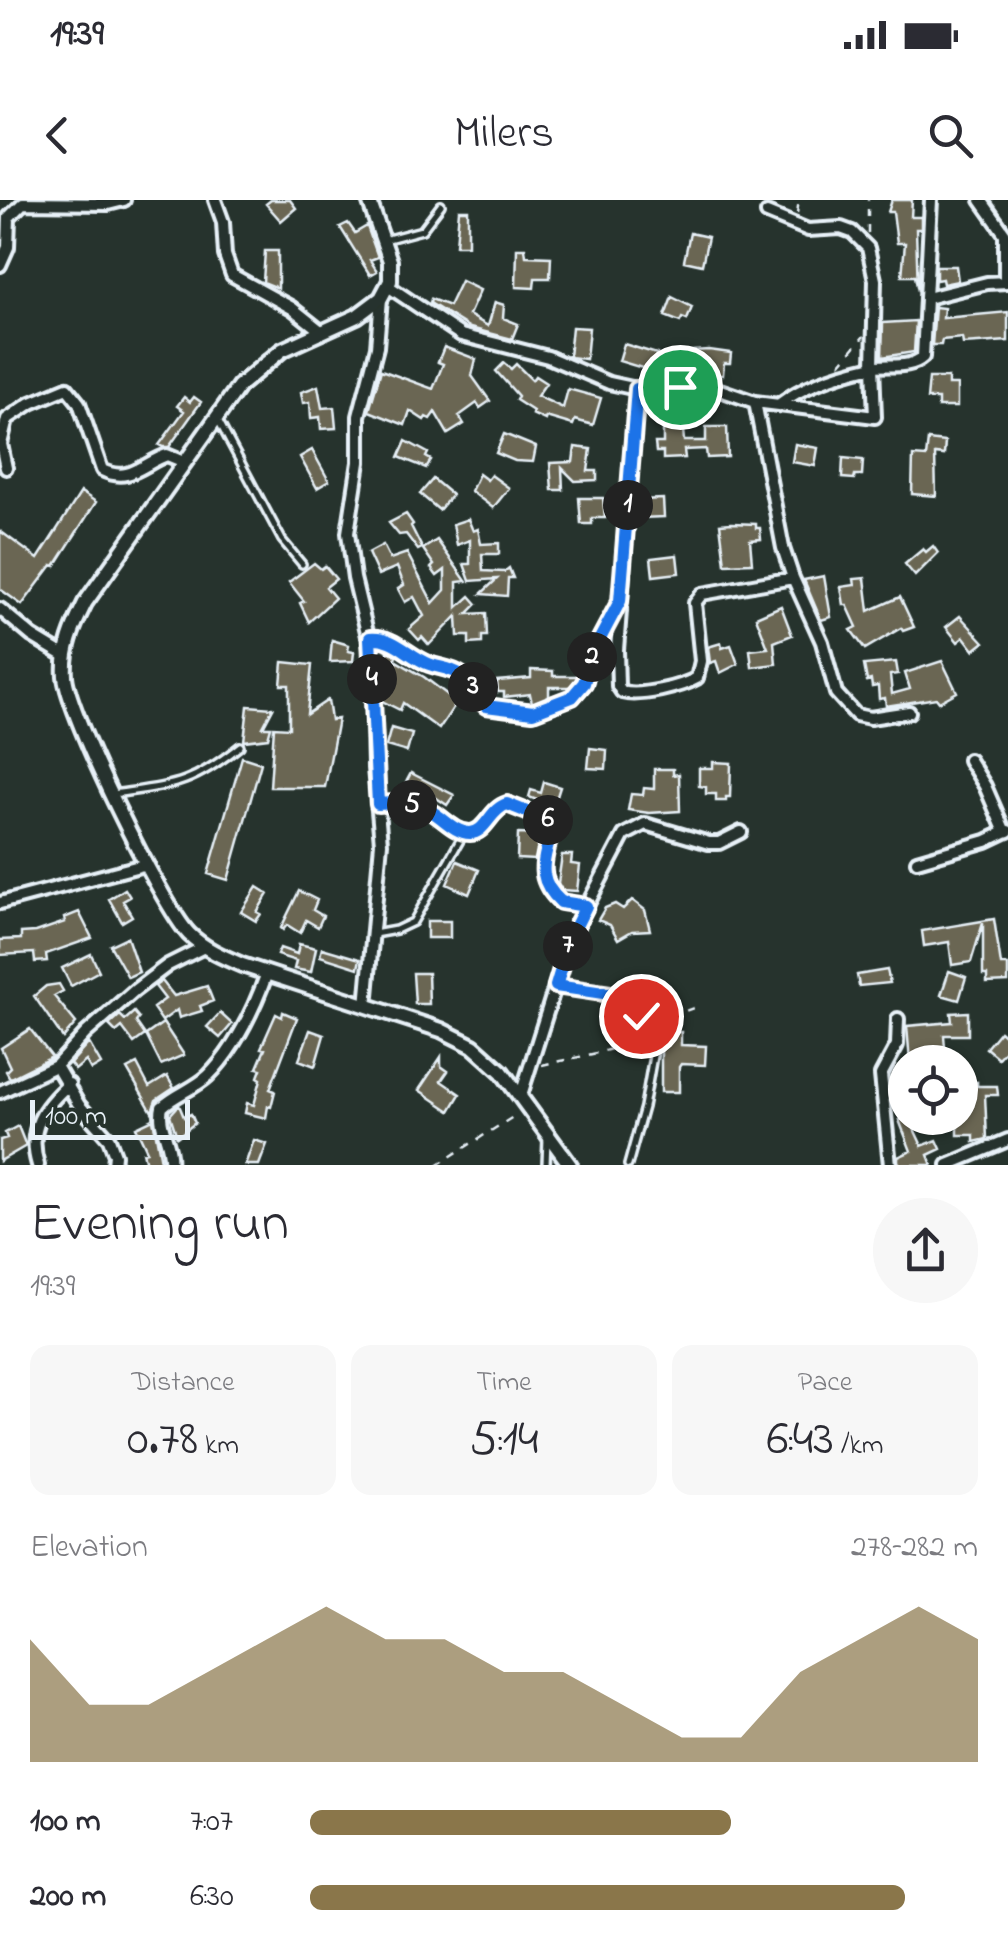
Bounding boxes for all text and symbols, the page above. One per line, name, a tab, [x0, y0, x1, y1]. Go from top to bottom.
text: 19:39	[50, 7, 104, 63]
text: Milers	[454, 102, 554, 168]
icon: back	[30, 108, 85, 163]
icon: search	[923, 108, 978, 163]
pin	[638, 345, 723, 430]
icon: arrive	[653, 360, 708, 415]
pin: 1	[603, 480, 653, 530]
text: 1	[624, 484, 632, 525]
pin: 2	[567, 632, 617, 682]
text: 2	[585, 636, 599, 677]
pin: 4	[347, 654, 397, 704]
text: 4	[366, 658, 378, 699]
pin: 3	[448, 662, 498, 712]
text: 3	[467, 666, 479, 707]
pin: 5	[387, 780, 437, 830]
text: 5	[404, 784, 420, 825]
pin: 6	[523, 795, 573, 845]
text: 6	[542, 799, 554, 840]
pin: 7	[543, 921, 593, 971]
text: 7	[562, 925, 574, 966]
pin	[599, 974, 684, 1059]
icon: check	[614, 989, 669, 1044]
map controls	[888, 1045, 978, 1135]
button: locate	[888, 1045, 978, 1135]
scale bar	[30, 1095, 190, 1140]
text: 100 m	[45, 1097, 107, 1138]
text: Evening run	[30, 1186, 289, 1266]
button: share	[873, 1198, 978, 1303]
text: 19:39	[30, 1264, 75, 1311]
text: Distance	[131, 1363, 235, 1404]
text: Time	[476, 1363, 532, 1404]
text: Pace	[798, 1363, 852, 1404]
text: 0.78	[127, 1404, 198, 1477]
text: 5:14	[469, 1404, 539, 1477]
text: 6:43	[766, 1404, 834, 1477]
text: km	[198, 1426, 239, 1467]
text: /km	[834, 1426, 884, 1467]
text: Elevation	[30, 1525, 148, 1572]
text: 278–282 m	[851, 1525, 978, 1572]
text: 100 m	[30, 1799, 101, 1846]
text: 7:07	[190, 1799, 233, 1846]
text: 200 m	[30, 1874, 106, 1921]
text: 6:30	[190, 1874, 234, 1921]

